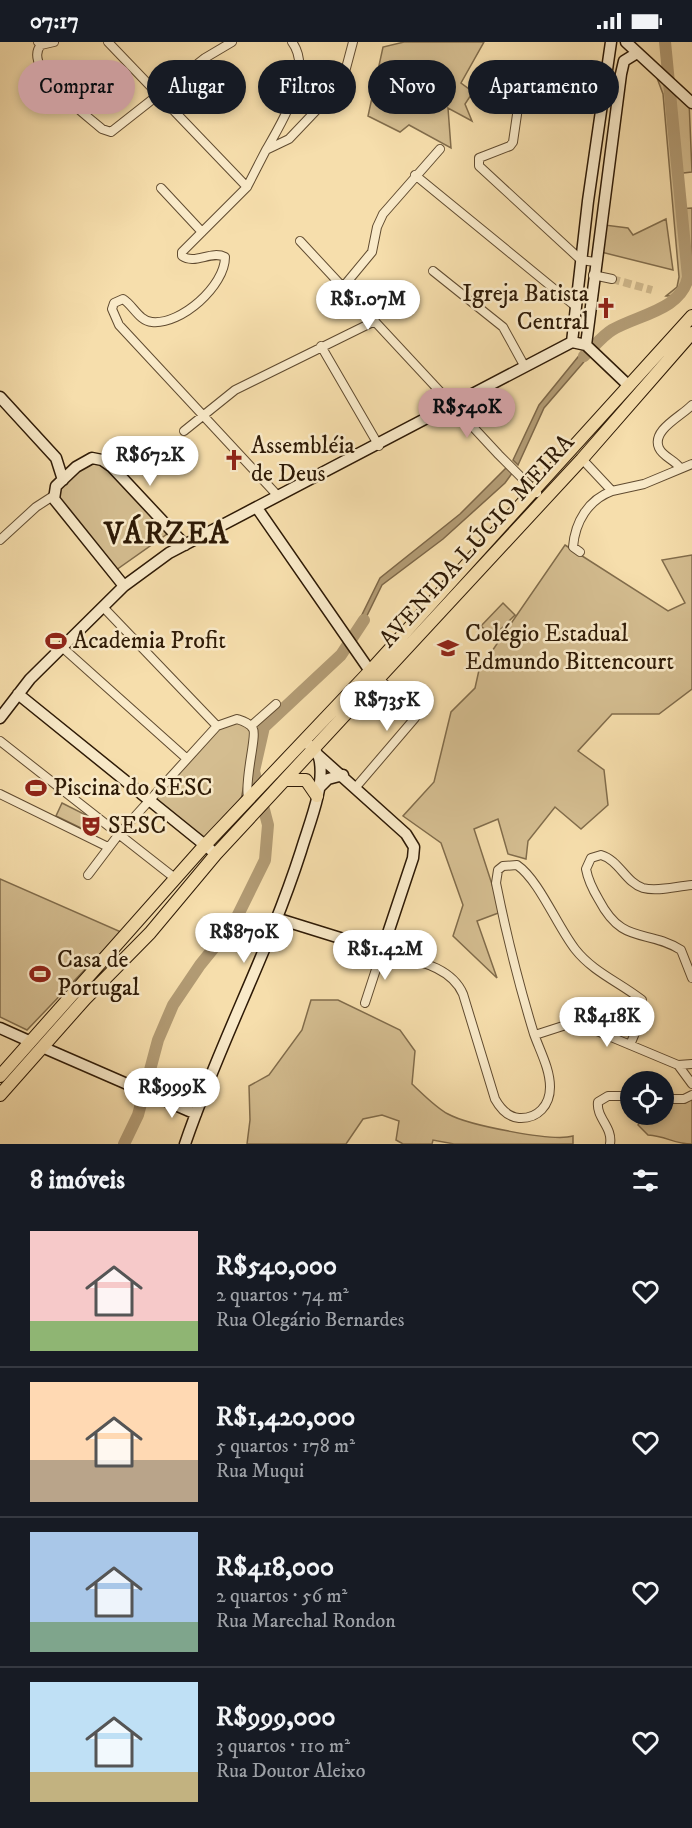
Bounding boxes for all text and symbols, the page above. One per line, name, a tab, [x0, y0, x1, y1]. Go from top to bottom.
text: 07:17	[30, 8, 79, 35]
chip: Comprar	[18, 60, 135, 114]
chip: Alugar	[147, 60, 246, 114]
chip: Filtros	[258, 60, 356, 114]
chip: Novo	[368, 60, 456, 114]
chip: Apartamento	[468, 60, 619, 114]
place label: Igreja Batista Central	[462, 279, 590, 337]
pin: R$1.07M	[313, 280, 423, 331]
text: R$1.07M	[330, 287, 406, 312]
church icon: Igreja Batista Central	[594, 296, 618, 320]
pin: R$540K	[418, 388, 516, 439]
text: R$540K	[432, 395, 502, 420]
street label: AVENIDA LÚCIO MEIRA	[372, 427, 582, 654]
place label: Assembléia de Deus	[251, 431, 356, 489]
pin: R$672K	[101, 436, 199, 487]
text: R$672K	[115, 443, 185, 468]
church icon: Assembléia de Deus	[222, 448, 246, 472]
district label: VÁRZEA	[103, 513, 230, 553]
place label: Colégio Estadual Edmundo Bittencourt	[465, 619, 674, 677]
place label: Academia Profit	[73, 626, 226, 656]
sports icon: Academia Profit	[44, 629, 68, 653]
school or university icon: Colégio Estadual Edmundo Bittencourt	[436, 636, 460, 660]
pin: R$735K	[338, 681, 436, 732]
text: R$735K	[354, 688, 420, 713]
place label: Piscina do SESC	[53, 773, 212, 803]
sports icon: Piscina do SESC	[24, 776, 48, 800]
place label: SESC	[108, 811, 166, 841]
theatre icon: SESC	[79, 814, 103, 838]
pin: R$870K	[195, 913, 293, 964]
text: R$870K	[209, 920, 279, 945]
pin: R$1.42M	[330, 930, 440, 981]
text: R$1.42M	[347, 937, 423, 962]
place label: Casa de Portugal	[57, 945, 140, 1003]
sports icon: Casa de Portugal	[28, 962, 52, 986]
pin: R$418K	[558, 997, 656, 1048]
text: R$418K	[573, 1004, 641, 1029]
pin: R$999K	[123, 1068, 221, 1119]
map controls	[620, 1071, 674, 1125]
button: locate	[620, 1071, 674, 1125]
text: R$999K	[138, 1075, 206, 1100]
text: 8 imóveis	[30, 1164, 125, 1197]
icon: filters	[629, 1164, 662, 1197]
text: R$540,000	[216, 1250, 337, 1283]
icon: home	[78, 1255, 150, 1327]
icon: heart	[629, 1275, 662, 1308]
text: 2 quartos · 74 m²	[216, 1283, 349, 1308]
text: Rua Olegário Bernardes	[216, 1308, 404, 1333]
text: R$1,420,000	[216, 1401, 355, 1434]
icon: home	[78, 1406, 150, 1478]
icon: heart	[629, 1426, 662, 1459]
text: 5 quartos · 178 m²	[216, 1434, 355, 1459]
text: Rua Muqui	[216, 1459, 304, 1484]
text: R$418,000	[216, 1551, 334, 1584]
icon: home	[78, 1556, 150, 1628]
icon: heart	[629, 1576, 662, 1609]
text: 2 quartos · 56 m²	[216, 1584, 347, 1609]
text: Rua Marechal Rondon	[216, 1609, 396, 1634]
text: R$999,000	[216, 1701, 335, 1734]
icon: home	[78, 1706, 150, 1778]
icon: heart	[629, 1726, 662, 1759]
text: 3 quartos · 110 m²	[216, 1734, 350, 1759]
text: Rua Doutor Aleixo	[216, 1759, 365, 1784]

